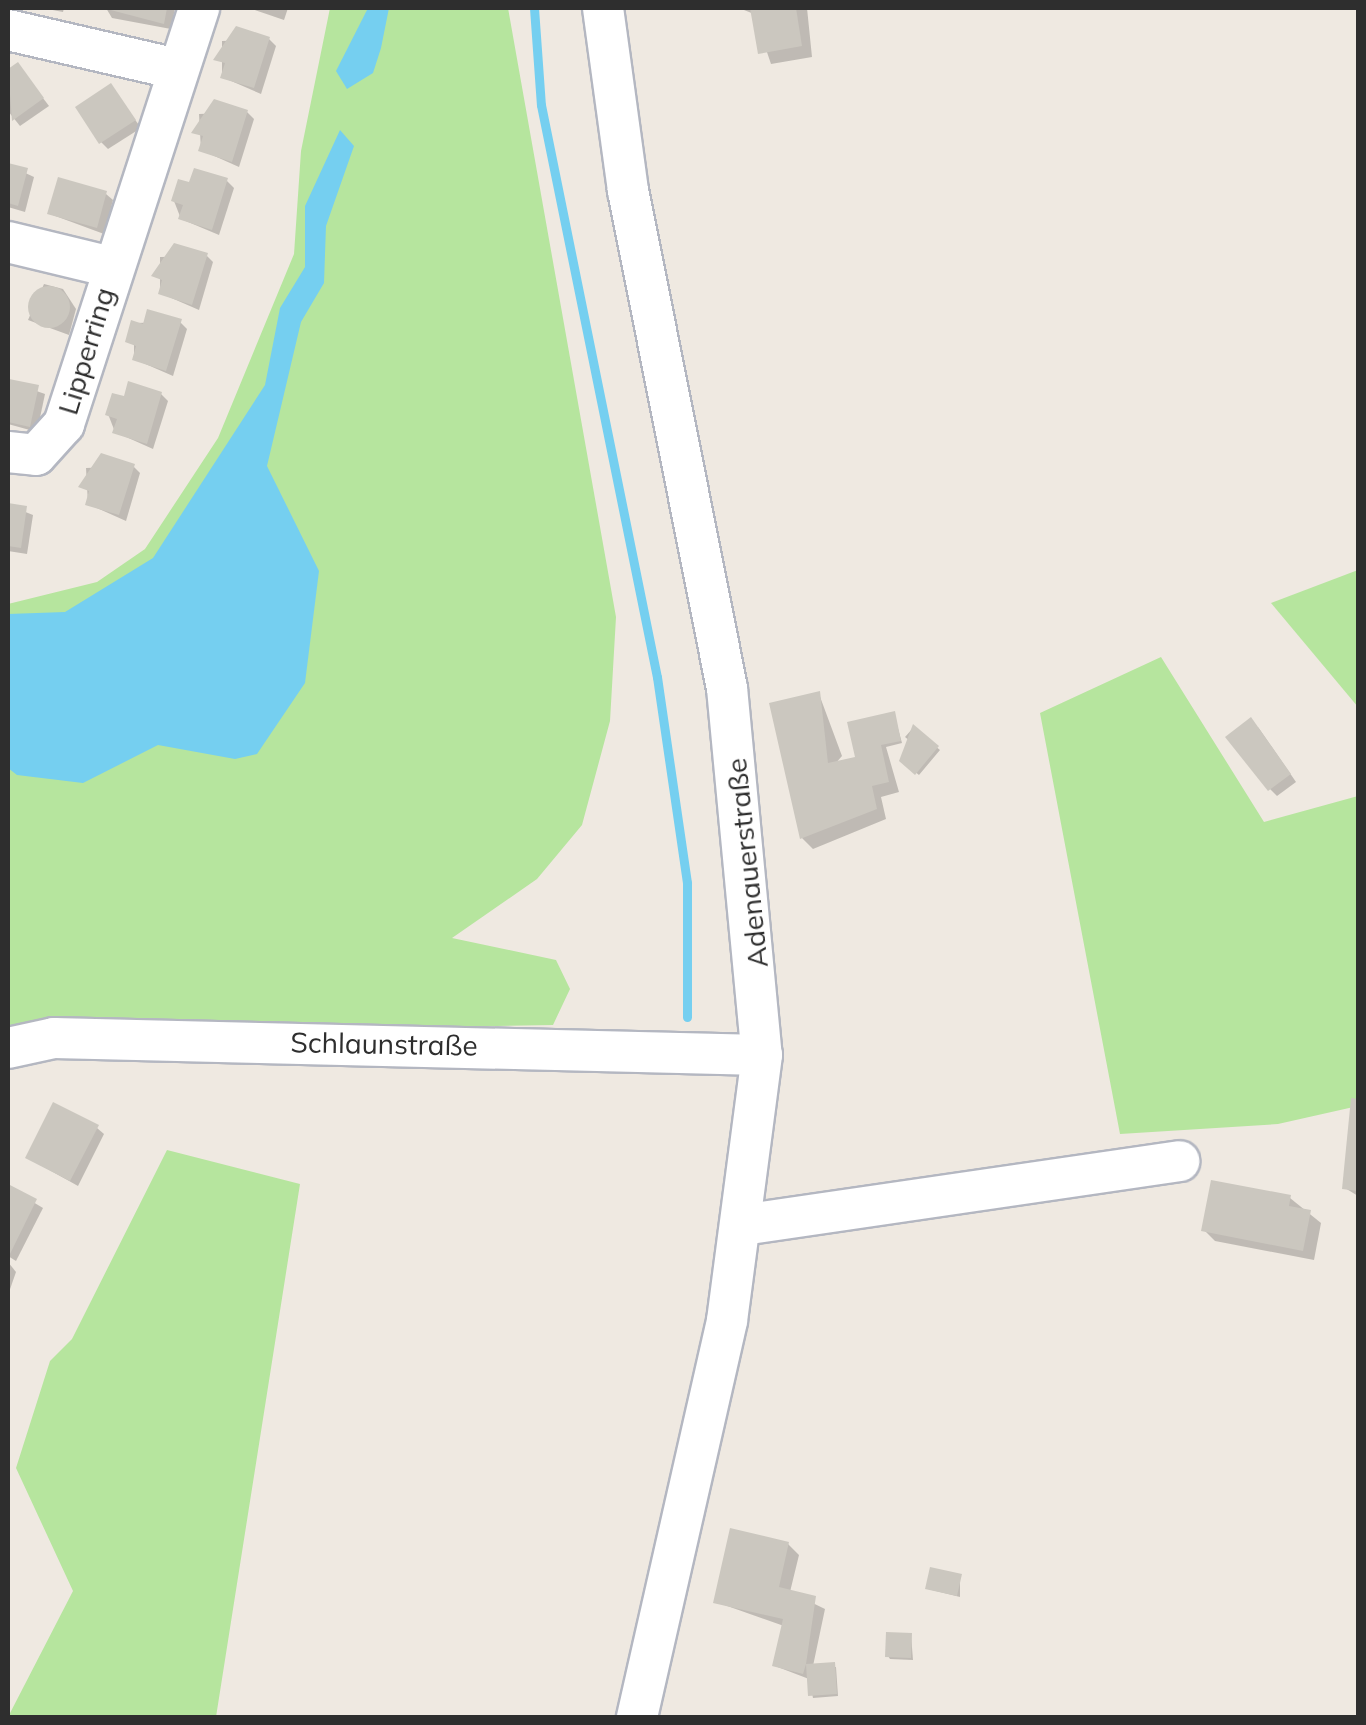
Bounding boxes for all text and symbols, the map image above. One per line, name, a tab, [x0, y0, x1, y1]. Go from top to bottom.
street label: Lipperring	[51, 283, 121, 419]
street label: Adenauerstraße	[719, 757, 775, 969]
street label: Schlaunstraße	[290, 1026, 478, 1062]

